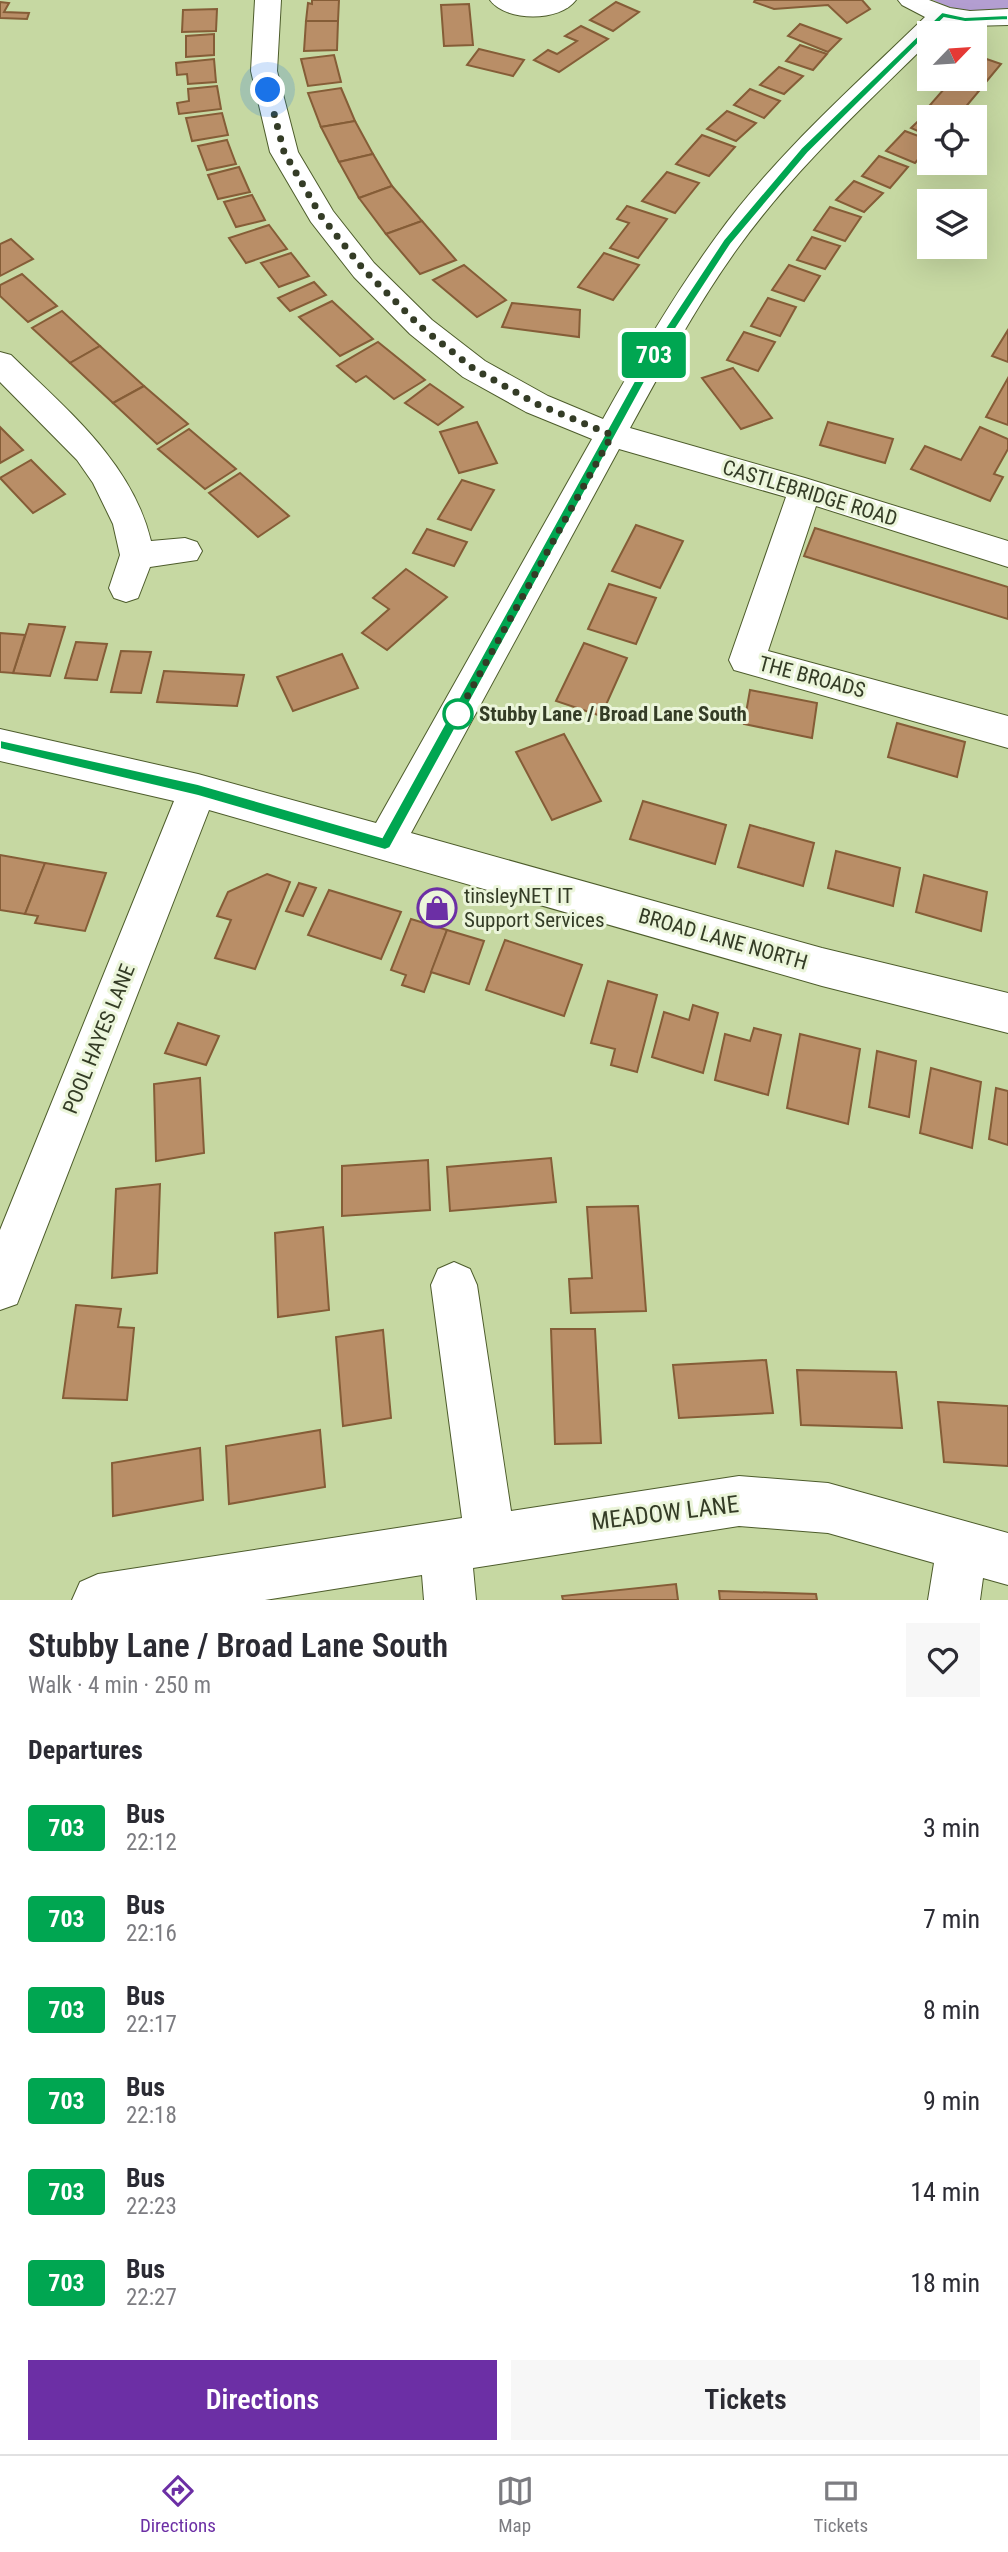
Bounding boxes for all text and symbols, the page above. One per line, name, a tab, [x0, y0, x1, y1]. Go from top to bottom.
north arrow	[917, 21, 987, 91]
map controls	[917, 21, 987, 259]
your location	[250, 72, 285, 107]
button: locate	[917, 105, 987, 175]
button: layers	[917, 189, 987, 259]
line badge: 703	[614, 332, 694, 378]
text: 703	[636, 341, 672, 369]
street label: CASTLEBRIDGE ROAD	[720, 455, 900, 531]
street label: THE BROADS	[756, 651, 868, 703]
marker: Stubby Lane / Broad Lane South	[443, 699, 473, 729]
place label: Stubby Lane / Broad Lane South	[479, 702, 747, 726]
place label: tinsleyNET IT Support Services	[464, 884, 604, 932]
shop icon: tinsleyNET IT Support Services	[416, 887, 458, 929]
street label: BROAD LANE NORTH	[636, 903, 810, 975]
street label: POOL HAYES LANE	[58, 961, 140, 1117]
street label: MEADOW LANE	[590, 1490, 740, 1536]
button: heart	[906, 1623, 980, 1697]
text: Stubby Lane / Broad Lane South	[28, 1626, 448, 1665]
text: Walk · 4 min · 250 m	[28, 1672, 211, 1699]
text: Departures	[28, 1735, 143, 1765]
text: Bus	[126, 1799, 165, 1829]
text: 3 min	[923, 1813, 980, 1843]
text: 703	[48, 1814, 85, 1842]
text: 22:12	[126, 1829, 177, 1856]
text: Bus	[126, 1890, 165, 1920]
text: 7 min	[923, 1904, 980, 1934]
text: 703	[48, 1905, 85, 1933]
text: 22:16	[126, 1920, 177, 1947]
text: Bus	[126, 1981, 165, 2011]
text: 8 min	[923, 1995, 980, 2025]
text: 703	[48, 1996, 85, 2024]
text: 22:17	[126, 2011, 177, 2038]
text: Bus	[126, 2072, 165, 2102]
text: 9 min	[923, 2086, 980, 2116]
text: 703	[48, 2087, 85, 2115]
text: 22:18	[126, 2102, 177, 2129]
text: Bus	[126, 2163, 165, 2193]
text: 14 min	[910, 2177, 980, 2207]
text: 703	[48, 2178, 85, 2206]
text: 22:23	[126, 2193, 177, 2220]
text: Bus	[126, 2254, 165, 2284]
text: 18 min	[910, 2268, 980, 2298]
text: 703	[48, 2269, 85, 2297]
text: 22:27	[126, 2284, 177, 2311]
button: Directions	[28, 2360, 497, 2440]
button: Tickets	[511, 2360, 980, 2440]
tab: Directions	[140, 2472, 216, 2537]
tab: Map	[496, 2472, 534, 2537]
tab: Tickets	[813, 2472, 868, 2537]

